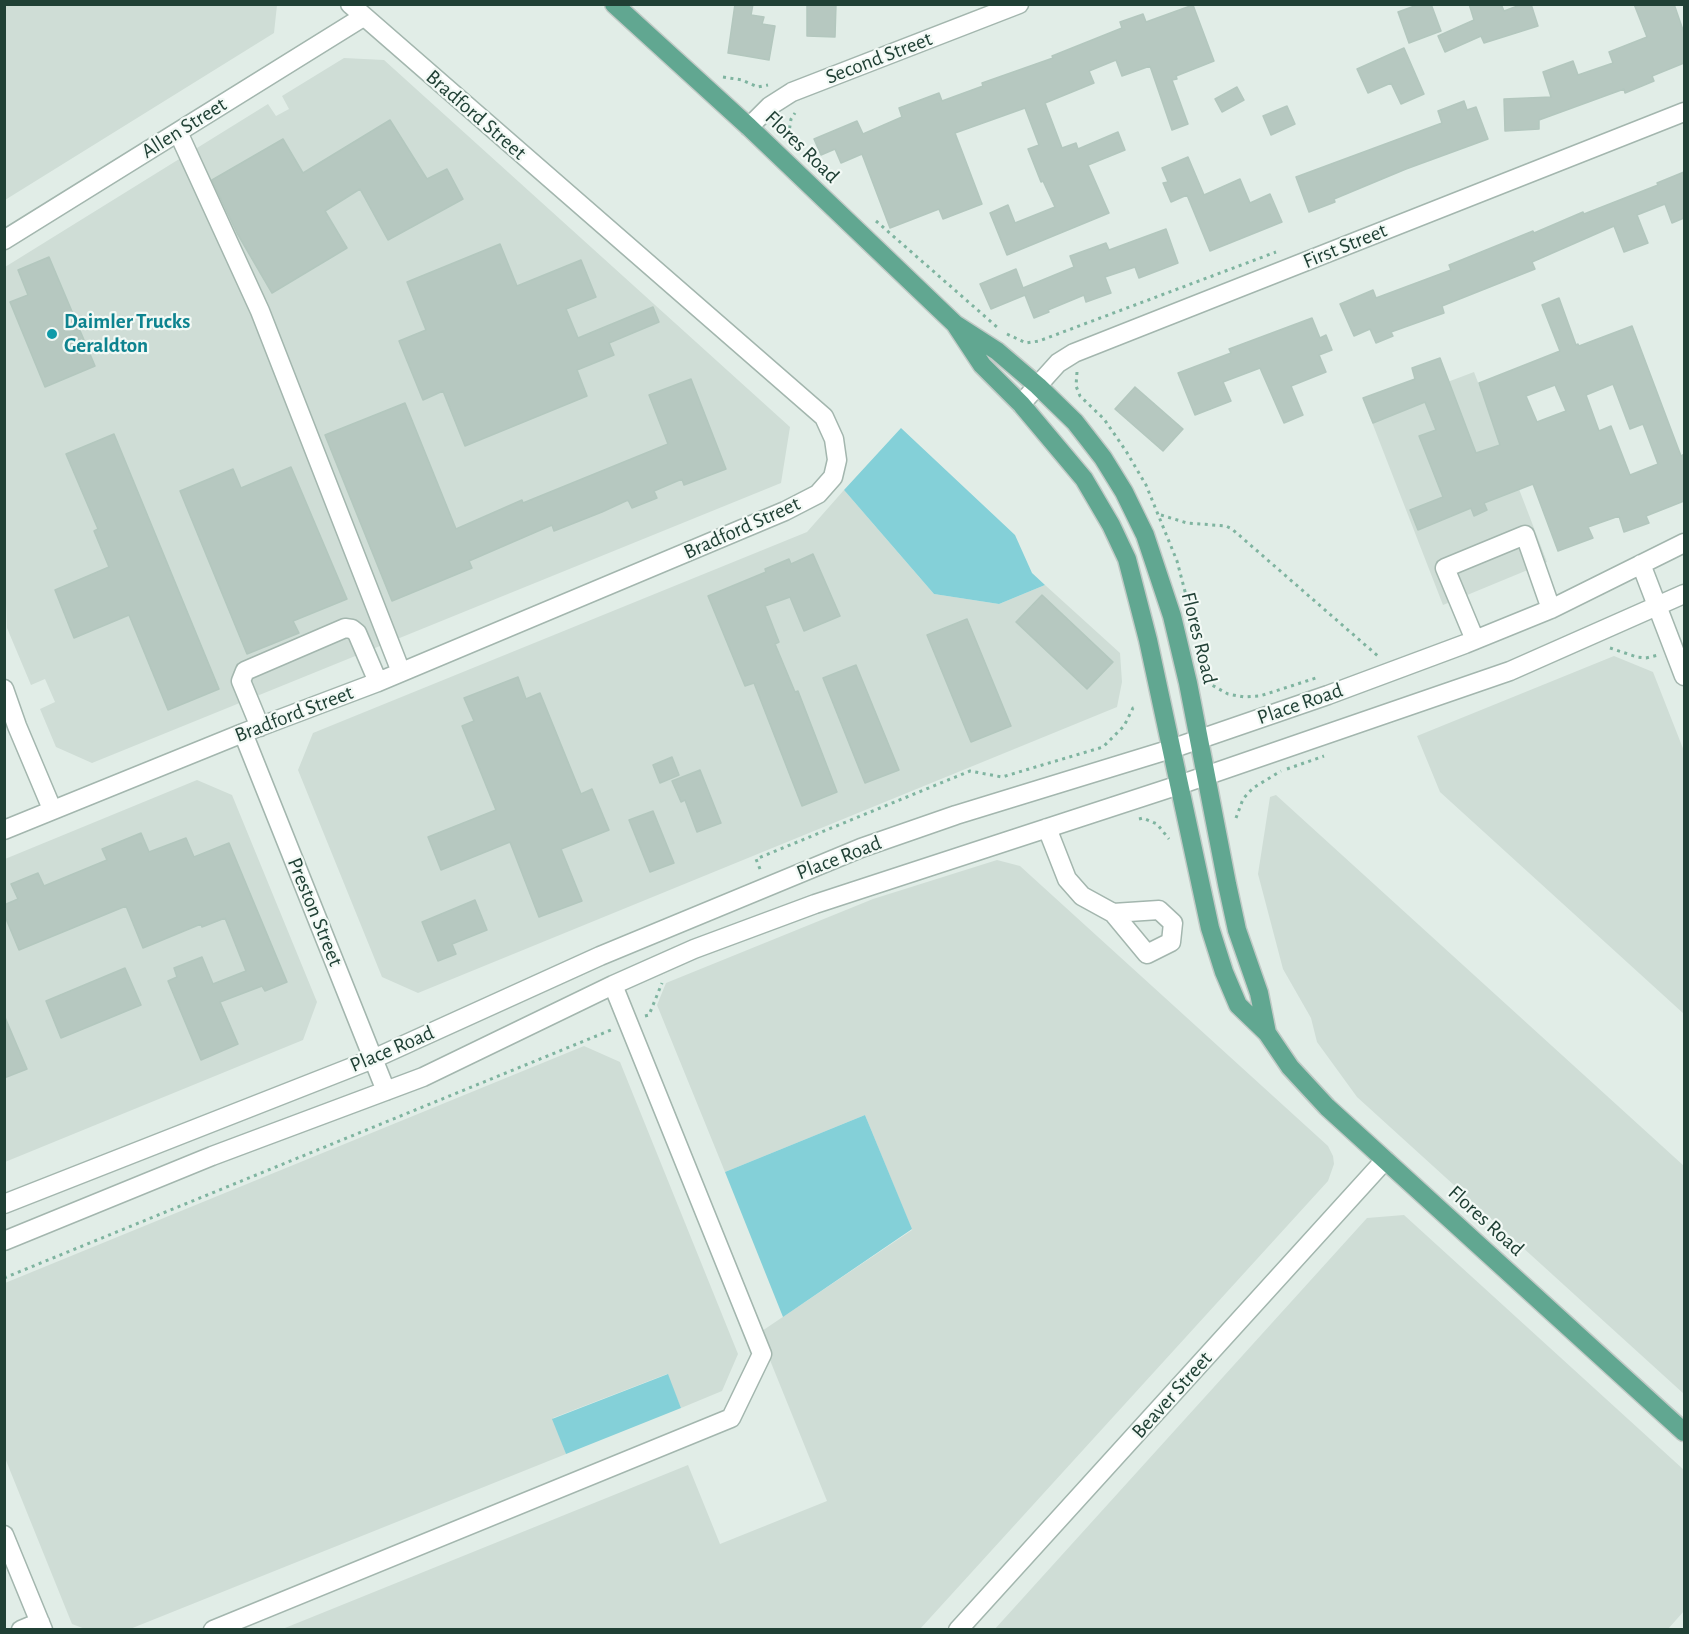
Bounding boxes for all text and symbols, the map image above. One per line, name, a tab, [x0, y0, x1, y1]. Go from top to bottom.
street label: Second Street	[822, 26, 936, 90]
street label: Bradford Street	[421, 65, 531, 165]
street label: Allen Street	[137, 92, 231, 164]
street label: Flores Road	[760, 105, 844, 189]
street label: First Street	[1299, 218, 1391, 274]
place label: Daimler Trucks Geraldton	[64, 309, 190, 359]
marker: Daimler Trucks Geraldton	[45, 327, 59, 341]
street label: Bradford Street	[680, 491, 804, 565]
street label: Flores Road	[1175, 589, 1223, 687]
street label: Place Road	[1254, 678, 1346, 730]
street label: Bradford Street	[231, 680, 357, 748]
street label: Place Road	[793, 830, 885, 886]
street label: Preston Street	[282, 854, 348, 970]
street label: Place Road	[346, 1020, 438, 1078]
street label: Flores Road	[1443, 1180, 1529, 1262]
street label: Beaver Street	[1126, 1346, 1218, 1444]

